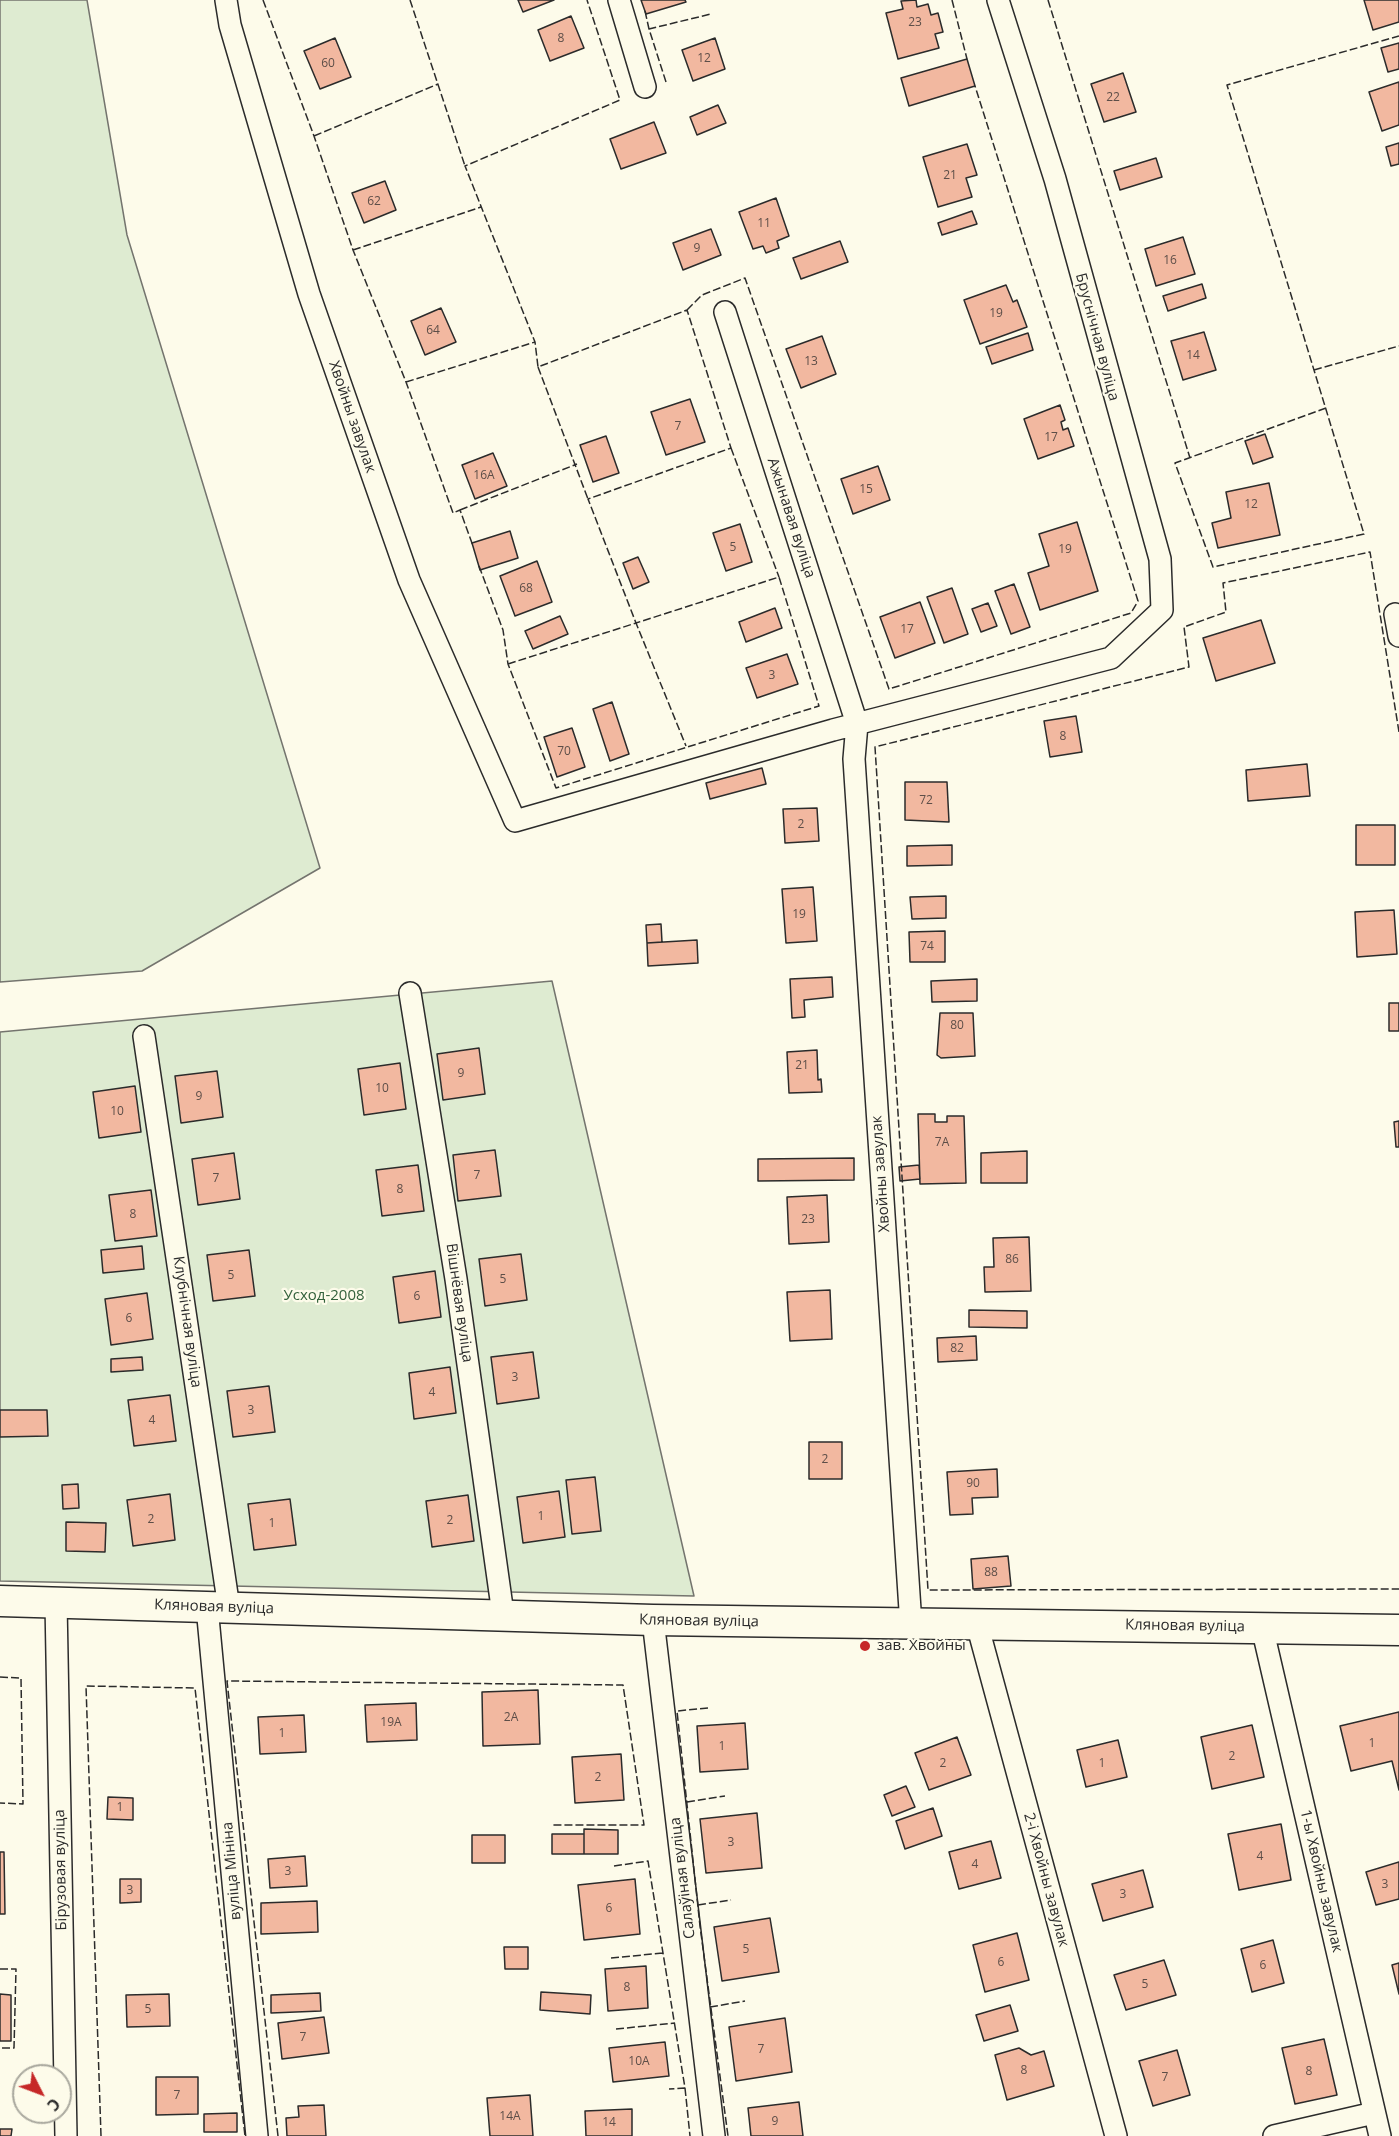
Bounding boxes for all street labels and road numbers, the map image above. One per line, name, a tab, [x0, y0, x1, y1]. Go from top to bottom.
street label: Бруснічная вуліца	[1071, 271, 1123, 403]
street label: Хвойны завулак	[324, 359, 380, 475]
street label: Ажынавая вуліца	[763, 456, 819, 580]
street label: Хвойны завулак	[868, 1115, 894, 1233]
street label: Вішнёвая вуліца	[442, 1242, 476, 1364]
street label: Клубнічная вуліца	[169, 1255, 205, 1389]
street label: Кляновая вуліца	[154, 1596, 274, 1618]
street label: Кляновая вуліца	[639, 1611, 759, 1631]
street label: Кляновая вуліца	[1125, 1616, 1245, 1636]
street label: 1-ы Хвойны завулак	[1296, 1808, 1346, 1954]
street label: Бірузовая вуліца	[51, 1809, 71, 1931]
street label: 2-і Хвойны завулак	[1019, 1811, 1073, 1949]
street label: Салаўіная вуліца	[667, 1816, 699, 1940]
street label: вуліца Мініна	[219, 1821, 245, 1921]

